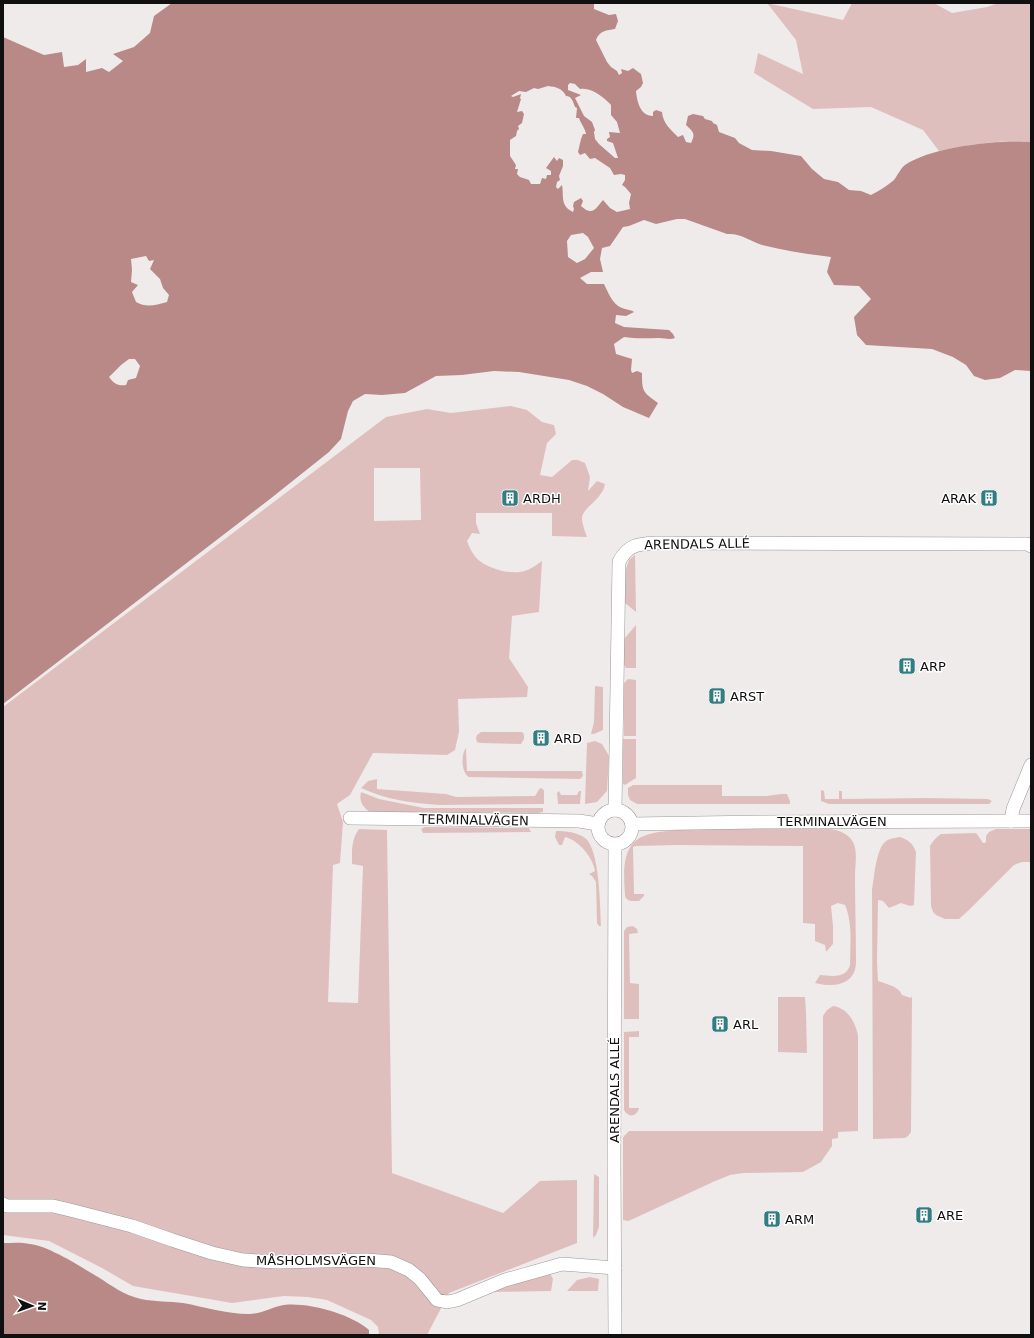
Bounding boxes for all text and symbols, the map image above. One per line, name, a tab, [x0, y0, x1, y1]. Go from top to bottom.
building icon: ARDH	[500, 488, 520, 508]
building icon: ARAK	[979, 488, 999, 508]
place label: ARDH	[523, 491, 561, 506]
place label: ARAK	[941, 491, 976, 506]
street label: ARENDALS ALLÉ	[644, 536, 750, 552]
building icon: ARP	[897, 656, 917, 676]
place label: ARP	[920, 659, 946, 674]
building icon: ARST	[707, 686, 727, 706]
place label: ARST	[730, 689, 764, 704]
building icon: ARD	[531, 728, 551, 748]
place label: ARD	[554, 731, 582, 746]
street label: TERMINALVÄGEN	[418, 812, 529, 828]
street label: TERMINALVÄGEN	[776, 814, 887, 829]
building icon: ARL	[710, 1014, 730, 1034]
place label: ARL	[733, 1017, 759, 1032]
street label: ARENDALS ALLÉ	[607, 1037, 622, 1143]
building icon: ARE	[914, 1205, 934, 1225]
place label: ARE	[937, 1208, 963, 1223]
building icon: ARM	[762, 1209, 782, 1229]
place label: ARM	[785, 1212, 814, 1227]
street label: MÅSHOLMSVÄGEN	[256, 1253, 376, 1268]
north arrow	[12, 1286, 52, 1326]
text: N	[35, 1301, 48, 1311]

